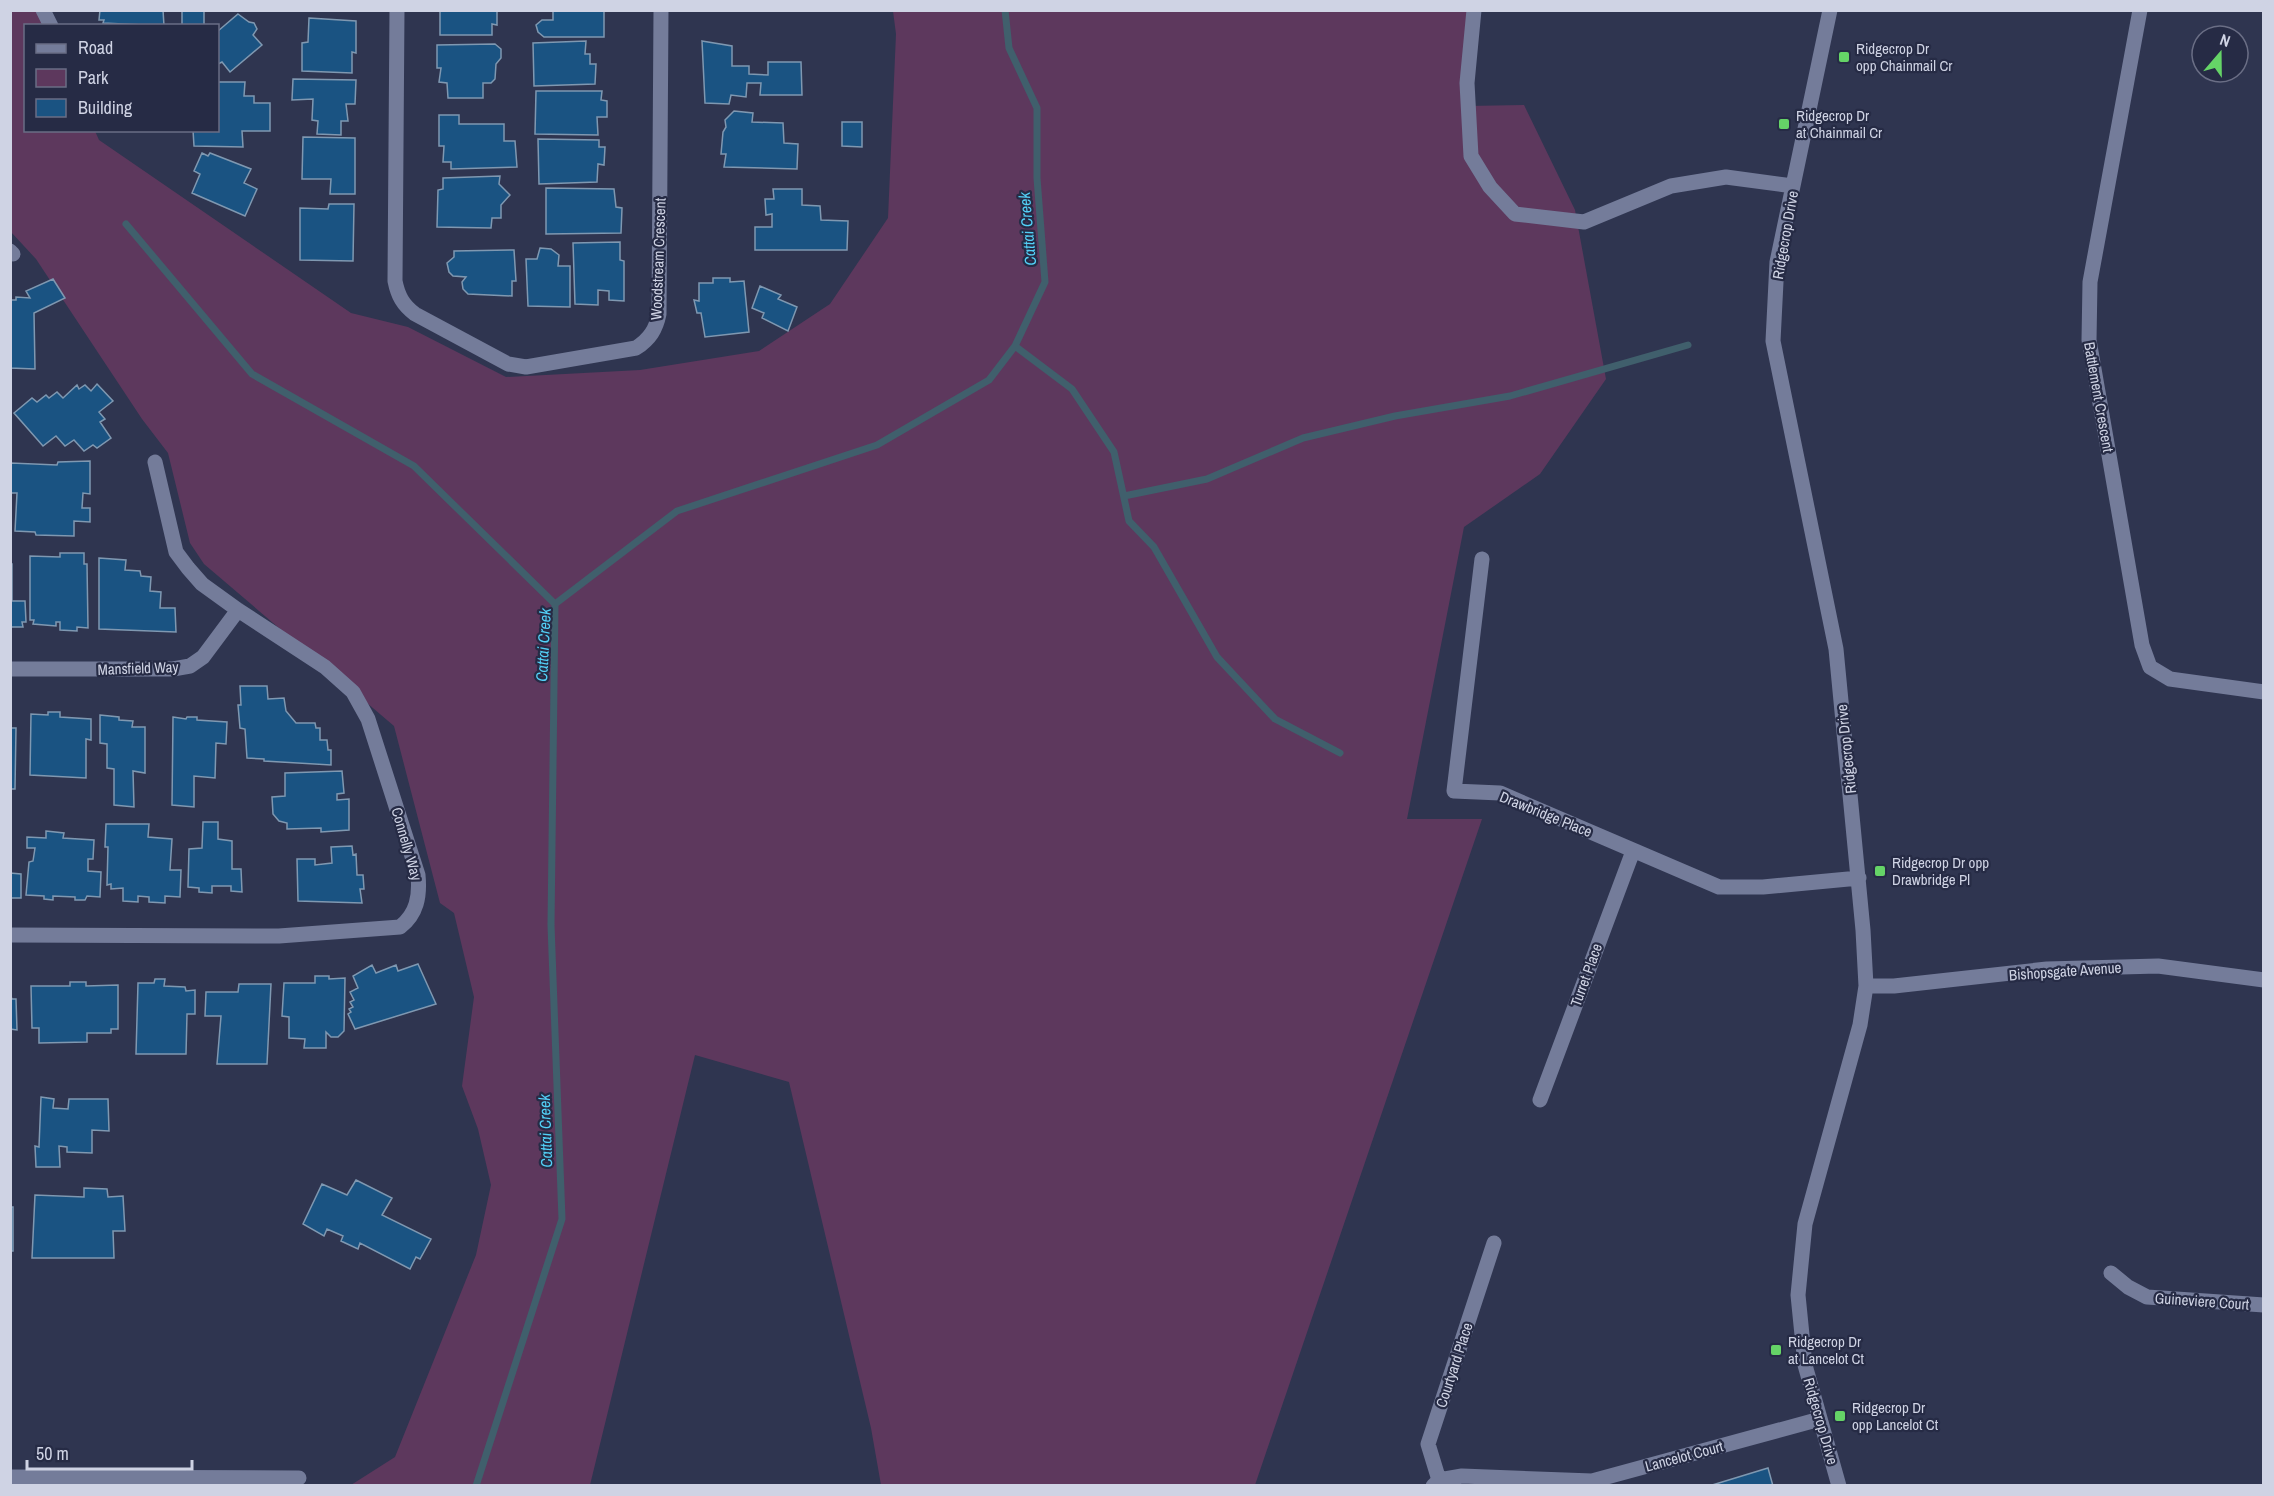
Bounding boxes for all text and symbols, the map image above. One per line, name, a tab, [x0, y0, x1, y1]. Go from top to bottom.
legend	[24, 24, 219, 132]
north arrow	[2190, 24, 2250, 84]
text: N	[2217, 28, 2233, 52]
text: Road	[78, 35, 113, 60]
place label: Ridgecrop Dr opp Chainmail Cr	[1856, 38, 1952, 76]
marker: Ridgecrop Dr opp Chainmail Cr	[1837, 50, 1851, 64]
text: Park	[78, 65, 109, 90]
text: Building	[78, 95, 133, 120]
place label: Ridgecrop Dr at Chainmail Cr	[1796, 105, 1882, 143]
marker: Ridgecrop Dr at Chainmail Cr	[1777, 117, 1791, 131]
street label: Ridgecrop Drive	[1767, 189, 1803, 281]
water label: Cattai Creek	[1013, 191, 1041, 267]
street label: Woodstream Crescent	[645, 197, 671, 320]
street label: Battlement Crescent	[2079, 340, 2119, 454]
water label: Cattai Creek	[530, 607, 556, 682]
street label: Mansfield Way	[97, 656, 180, 680]
street label: Ridgecrop Drive	[1831, 703, 1861, 795]
street label: Drawbridge Place	[1497, 786, 1595, 842]
street label: Connelly Way	[387, 805, 428, 884]
place label: Ridgecrop Dr opp Drawbridge Pl	[1892, 852, 1989, 890]
marker: Ridgecrop Dr opp Drawbridge Pl	[1873, 864, 1887, 878]
street label: Turret Place	[1565, 940, 1607, 1010]
street label: Bishopsgate Avenue	[2008, 957, 2122, 985]
water label: Cattai Creek	[533, 1093, 557, 1168]
street label: Guineviere Court	[2154, 1287, 2250, 1315]
street label: Courtyard Place	[1430, 1320, 1478, 1410]
place label: Ridgecrop Dr at Lancelot Ct	[1788, 1331, 1864, 1369]
marker: Ridgecrop Dr at Lancelot Ct	[1769, 1343, 1783, 1357]
street label: Ridgecrop Drive	[1799, 1375, 1843, 1467]
place label: Ridgecrop Dr opp Lancelot Ct	[1852, 1397, 1939, 1435]
marker: Ridgecrop Dr opp Lancelot Ct	[1833, 1409, 1847, 1423]
scale bar	[27, 1433, 192, 1471]
street label: Lancelot Court	[1643, 1435, 1726, 1476]
text: 50 m	[36, 1441, 69, 1466]

